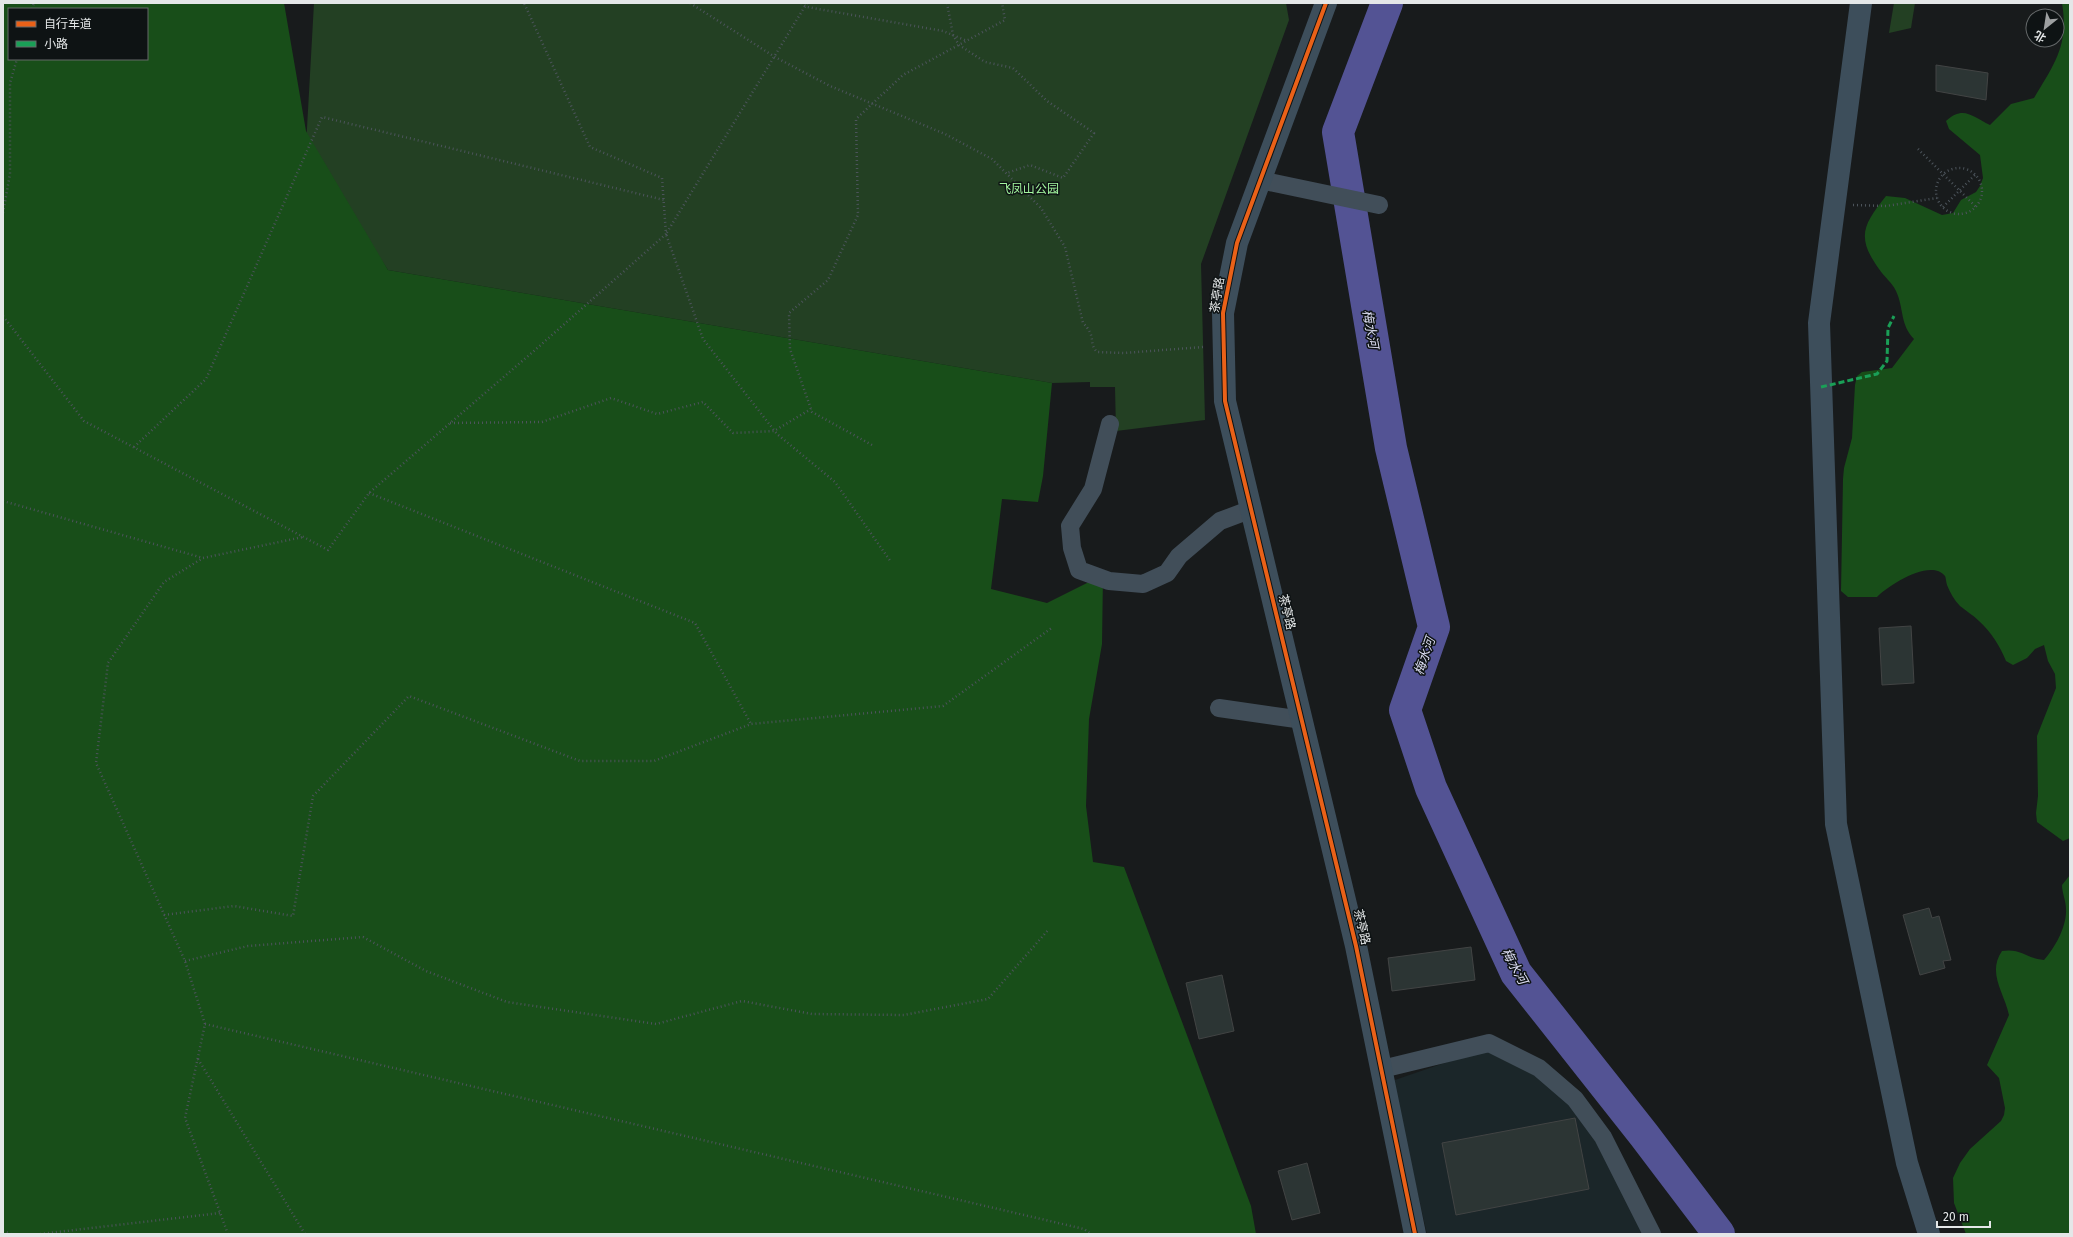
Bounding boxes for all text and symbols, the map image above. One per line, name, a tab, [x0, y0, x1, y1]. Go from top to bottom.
legend	[8, 8, 148, 60]
north arrow	[2025, 8, 2065, 48]
text: 自行车道	[44, 17, 92, 31]
text: 北	[2032, 28, 2048, 45]
text: 小路	[44, 37, 68, 51]
park label: 飞凤山公园	[999, 182, 1059, 196]
street label: 茶亭路	[1207, 276, 1227, 314]
water label: 梅水河	[1360, 309, 1382, 353]
street label: 茶亭路	[1276, 593, 1298, 631]
water label: 梅水河	[1411, 632, 1439, 677]
street label: 茶亭路	[1351, 908, 1373, 946]
water label: 梅水河	[1499, 946, 1532, 990]
scale bar	[1937, 1203, 1990, 1229]
text: 20 m	[1943, 1210, 1969, 1224]

